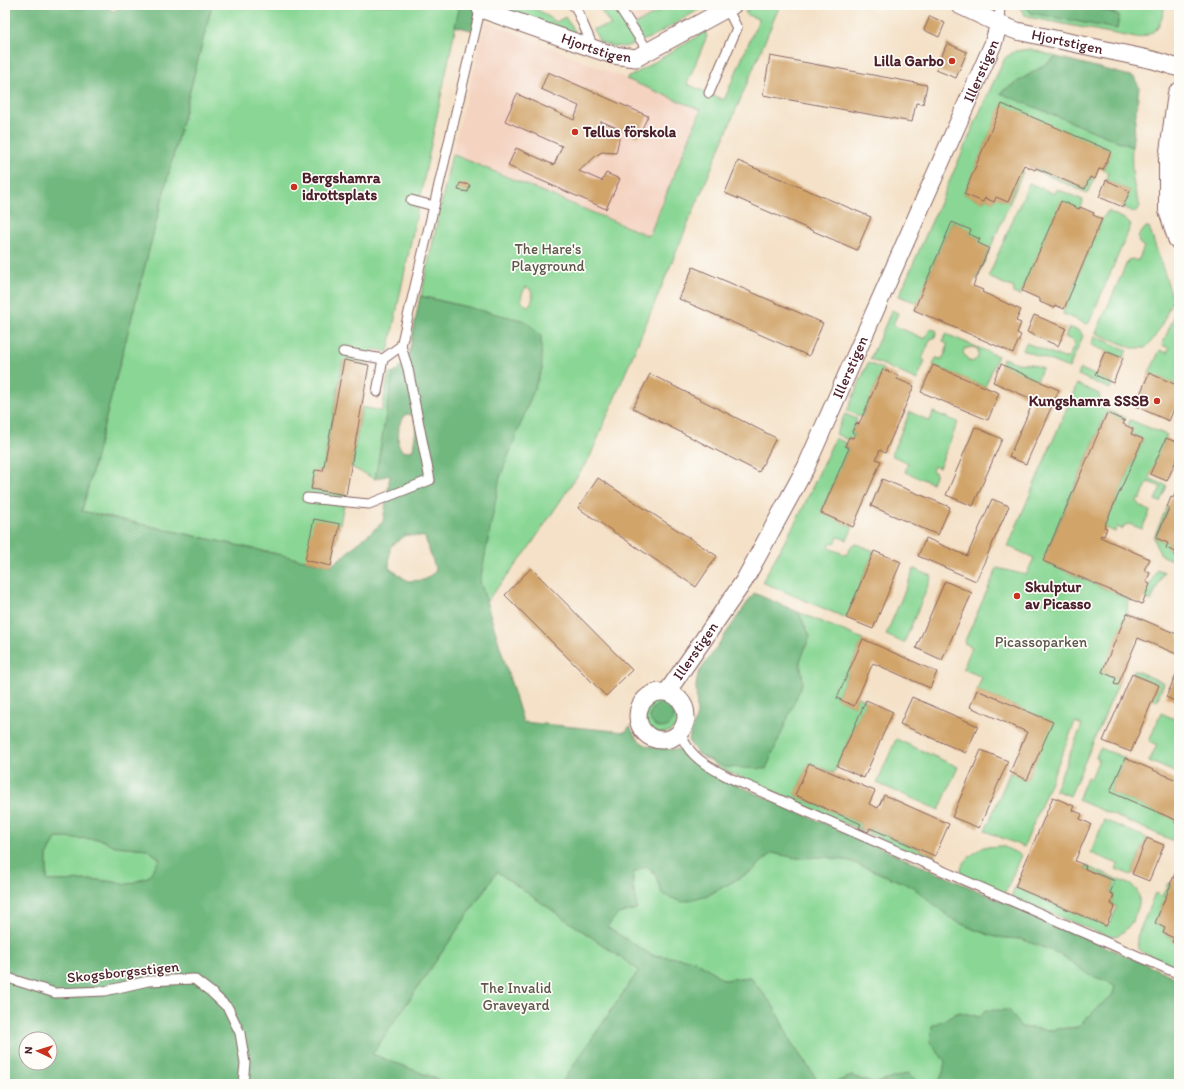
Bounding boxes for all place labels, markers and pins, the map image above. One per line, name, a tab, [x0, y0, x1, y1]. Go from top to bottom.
place label: Lilla Garbo	[874, 52, 944, 70]
marker: Lilla Garbo	[947, 56, 957, 66]
place label: Tellus förskola	[582, 123, 677, 141]
marker: Tellus förskola	[570, 127, 580, 137]
place label: Bergshamra idrottsplats	[302, 169, 381, 205]
marker: Bergshamra idrottsplats	[289, 182, 299, 192]
place label: Kungshamra SSSB	[1029, 392, 1149, 411]
marker: Kungshamra SSSB	[1152, 396, 1162, 406]
place label: Skulptur av Picasso	[1025, 578, 1092, 613]
marker: Skulptur av Picasso	[1012, 591, 1022, 601]

